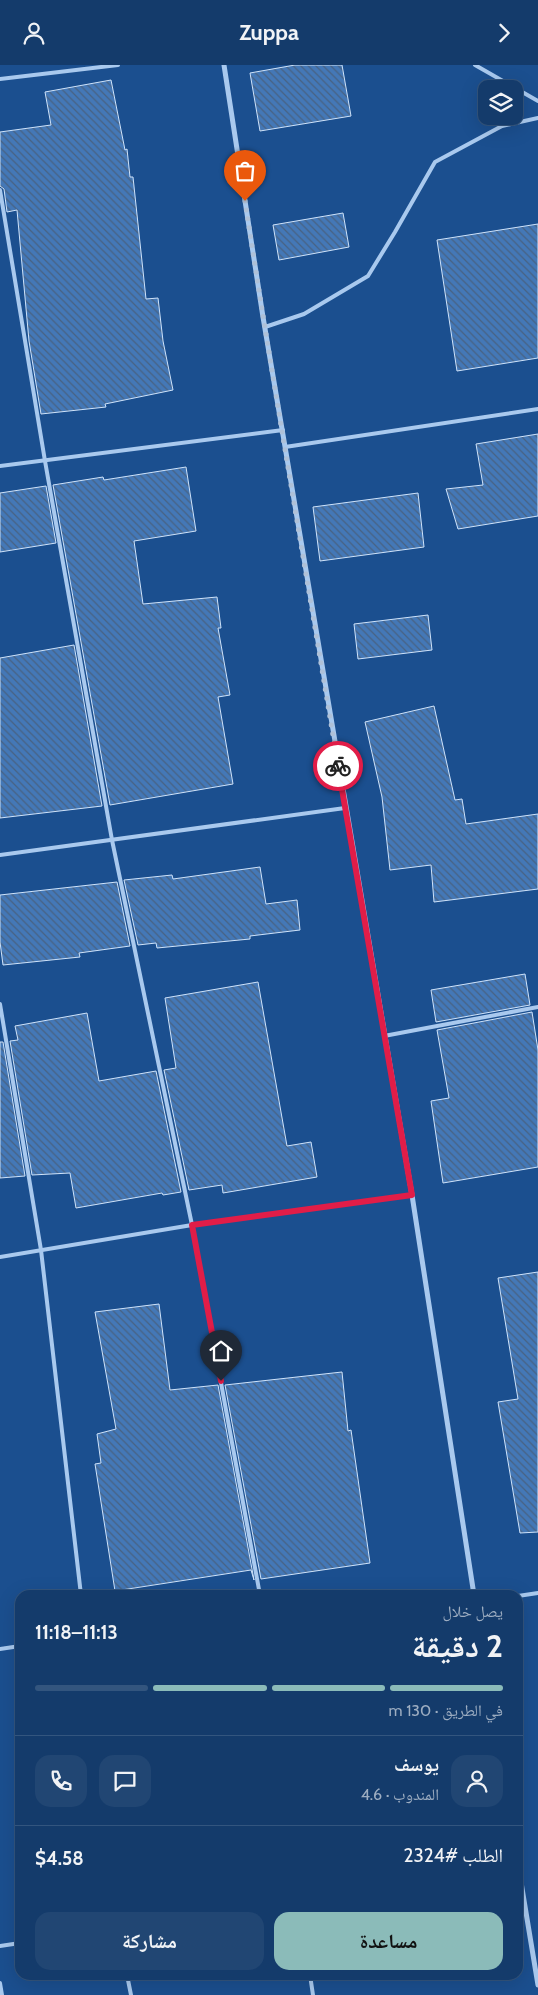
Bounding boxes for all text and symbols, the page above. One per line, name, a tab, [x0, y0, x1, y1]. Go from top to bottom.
icon: person	[20, 19, 48, 47]
text: Zuppa	[239, 19, 299, 46]
icon: forward	[490, 19, 518, 47]
map controls	[478, 80, 523, 125]
button: layers	[478, 80, 523, 125]
pin	[224, 150, 266, 201]
icon: bag	[231, 157, 259, 185]
courier	[313, 741, 363, 791]
icon: bike	[324, 752, 352, 780]
pin	[200, 1330, 242, 1381]
icon: home	[207, 1337, 235, 1365]
text: يصل خلال	[443, 1602, 503, 1621]
text: 11:13–11:18	[35, 1621, 118, 1644]
text: 2 دقيقة	[412, 1626, 503, 1665]
text: في الطريق · 130 m	[388, 1701, 503, 1720]
text: يوسف	[394, 1753, 439, 1776]
button: phone	[35, 1755, 87, 1807]
button: chat	[99, 1755, 151, 1807]
button: person	[451, 1755, 503, 1807]
text: المندوب · 4.6	[361, 1785, 439, 1804]
text: الطلب #2324	[403, 1844, 503, 1867]
text: $4.58	[35, 1847, 84, 1870]
button: مشاركة	[35, 1912, 264, 1970]
button: مساعدة	[274, 1912, 503, 1970]

